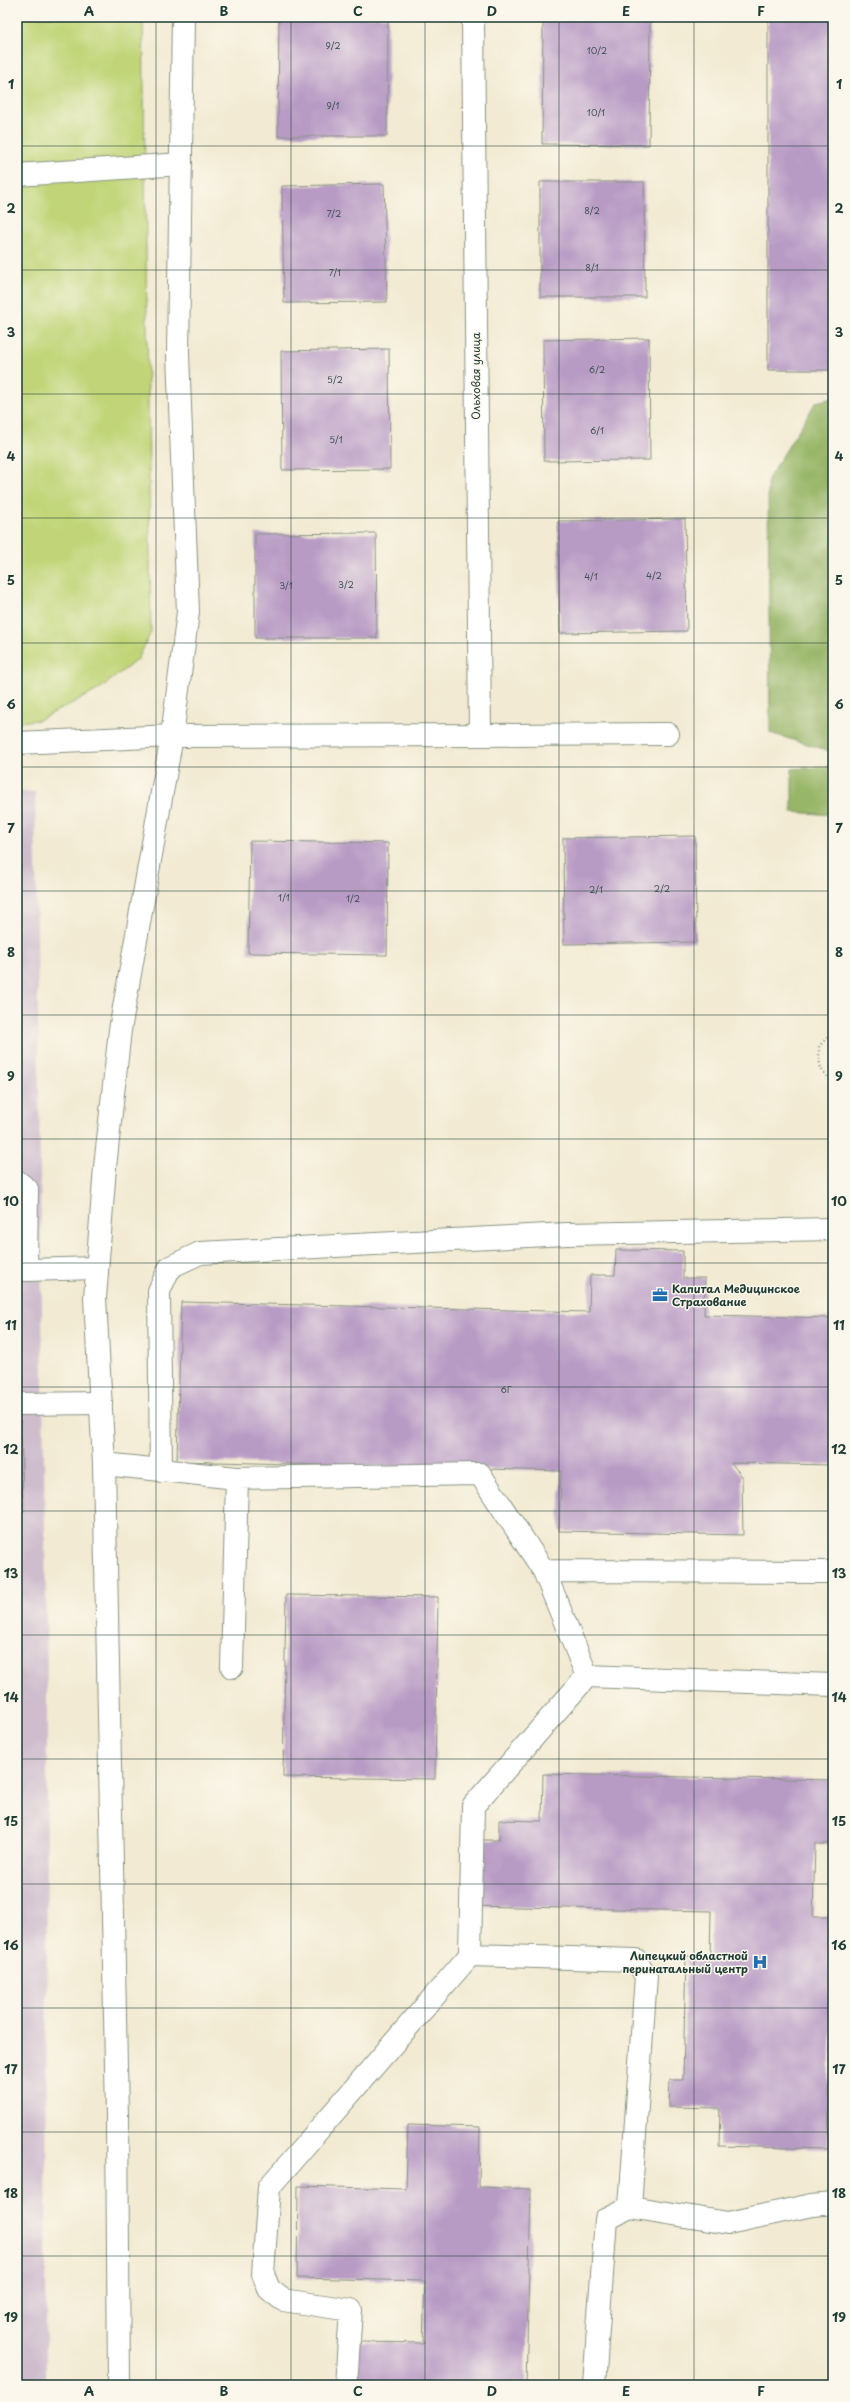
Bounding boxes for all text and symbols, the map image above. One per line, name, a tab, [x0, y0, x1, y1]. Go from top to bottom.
text: A	[84, 1, 94, 20]
text: B	[220, 1, 229, 20]
text: C	[353, 1, 363, 20]
text: D	[487, 1, 497, 20]
text: E	[622, 1, 630, 20]
text: F	[757, 1, 765, 20]
house number: 9/2	[325, 38, 341, 52]
house number: 10/2	[587, 43, 607, 57]
text: 1	[8, 74, 14, 93]
text: 1	[836, 74, 842, 93]
house number: 9/1	[327, 98, 340, 112]
house number: 10/1	[587, 105, 605, 119]
text: 2	[6, 198, 16, 217]
text: 2	[834, 198, 844, 217]
house number: 8/2	[584, 203, 600, 217]
house number: 7/2	[327, 206, 341, 220]
house number: 8/1	[585, 260, 599, 274]
house number: 7/1	[329, 265, 341, 279]
text: 3	[7, 322, 16, 341]
text: 3	[835, 322, 844, 341]
street label: Ольховая улица	[467, 332, 484, 420]
house number: 6/2	[589, 362, 605, 376]
house number: 5/2	[327, 372, 343, 386]
house number: 6/1	[590, 423, 604, 437]
house number: 5/1	[329, 432, 343, 446]
text: 4	[7, 446, 16, 465]
text: 4	[835, 446, 844, 465]
house number: 4/2	[646, 568, 662, 582]
house number: 4/1	[584, 569, 598, 583]
text: 5	[7, 570, 15, 589]
text: 5	[835, 570, 843, 589]
house number: 3/2	[338, 577, 354, 591]
house number: 3/1	[279, 578, 293, 592]
text: 6	[6, 694, 16, 713]
text: 6	[834, 694, 844, 713]
text: 7	[7, 818, 15, 837]
text: 7	[835, 818, 843, 837]
house number: 2/2	[654, 881, 670, 895]
house number: 2/1	[589, 882, 603, 896]
house number: 1/1	[278, 890, 290, 904]
house number: 1/2	[346, 891, 360, 905]
text: 8	[7, 942, 15, 961]
text: 8	[835, 942, 843, 961]
text: 9	[7, 1066, 15, 1085]
text: 9	[835, 1066, 843, 1085]
text: 10	[3, 1191, 19, 1210]
text: 10	[831, 1191, 847, 1210]
place label: Капитал Медицинское Страхование	[672, 1280, 801, 1310]
office icon: Капитал Медицинское Страхование	[651, 1286, 669, 1304]
text: 11	[5, 1315, 17, 1334]
text: 11	[833, 1315, 845, 1334]
house number: 6Г	[500, 1382, 512, 1396]
text: 12	[3, 1439, 19, 1458]
text: 12	[831, 1439, 847, 1458]
text: 13	[4, 1563, 19, 1582]
text: 13	[832, 1563, 847, 1582]
text: 14	[3, 1687, 19, 1706]
text: 14	[831, 1687, 847, 1706]
text: 15	[4, 1811, 18, 1830]
text: 15	[832, 1811, 846, 1830]
text: 16	[3, 1935, 19, 1954]
text: 16	[831, 1935, 847, 1954]
place label: Липецкий областной перинатальный центр	[623, 1947, 748, 1977]
hospital icon: Липецкий областной перинатальный центр	[751, 1953, 769, 1971]
text: 17	[4, 2059, 18, 2078]
text: 17	[832, 2059, 846, 2078]
text: 18	[4, 2183, 18, 2202]
text: 18	[832, 2183, 846, 2202]
text: 19	[4, 2307, 18, 2326]
text: 19	[832, 2307, 846, 2326]
text: A	[84, 2381, 94, 2400]
text: B	[220, 2381, 229, 2400]
text: C	[353, 2381, 363, 2400]
text: D	[487, 2381, 497, 2400]
text: E	[622, 2381, 630, 2400]
text: F	[757, 2381, 765, 2400]

